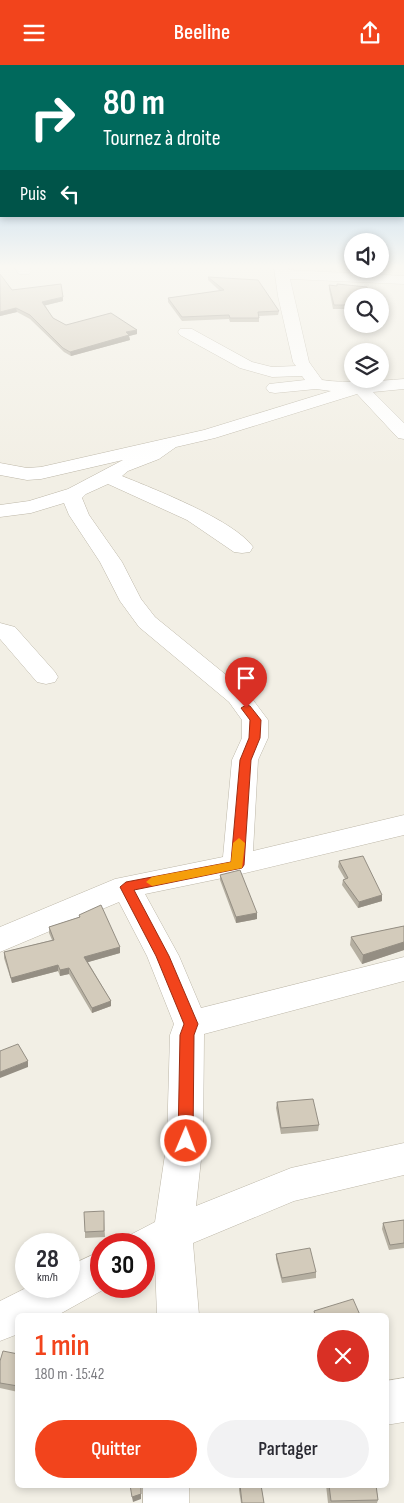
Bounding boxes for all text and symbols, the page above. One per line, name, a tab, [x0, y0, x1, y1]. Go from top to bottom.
icon: menu	[20, 19, 48, 47]
text: Beeline	[174, 19, 230, 46]
icon: share	[356, 19, 384, 47]
text: 80 m	[103, 82, 165, 125]
icon: right	[20, 85, 85, 150]
text: Tournez à droite	[103, 125, 220, 152]
icon: left	[56, 180, 84, 208]
text: Puis	[20, 183, 46, 206]
map controls	[344, 233, 389, 388]
button: sound	[344, 233, 389, 278]
button: search	[344, 288, 389, 333]
button: layers	[344, 343, 389, 388]
pin	[225, 657, 267, 708]
icon: arrive	[232, 664, 260, 692]
position arrow	[159, 1114, 211, 1166]
speed limit sign: 30	[90, 1233, 155, 1298]
text: 28	[36, 1244, 59, 1275]
text: km/h	[37, 1270, 58, 1285]
text: 1 min	[35, 1328, 90, 1364]
button: close	[317, 1330, 369, 1382]
text: 180 m · 15:42	[35, 1365, 104, 1384]
button: Quitter	[35, 1420, 197, 1478]
button: Partager	[207, 1420, 369, 1478]

